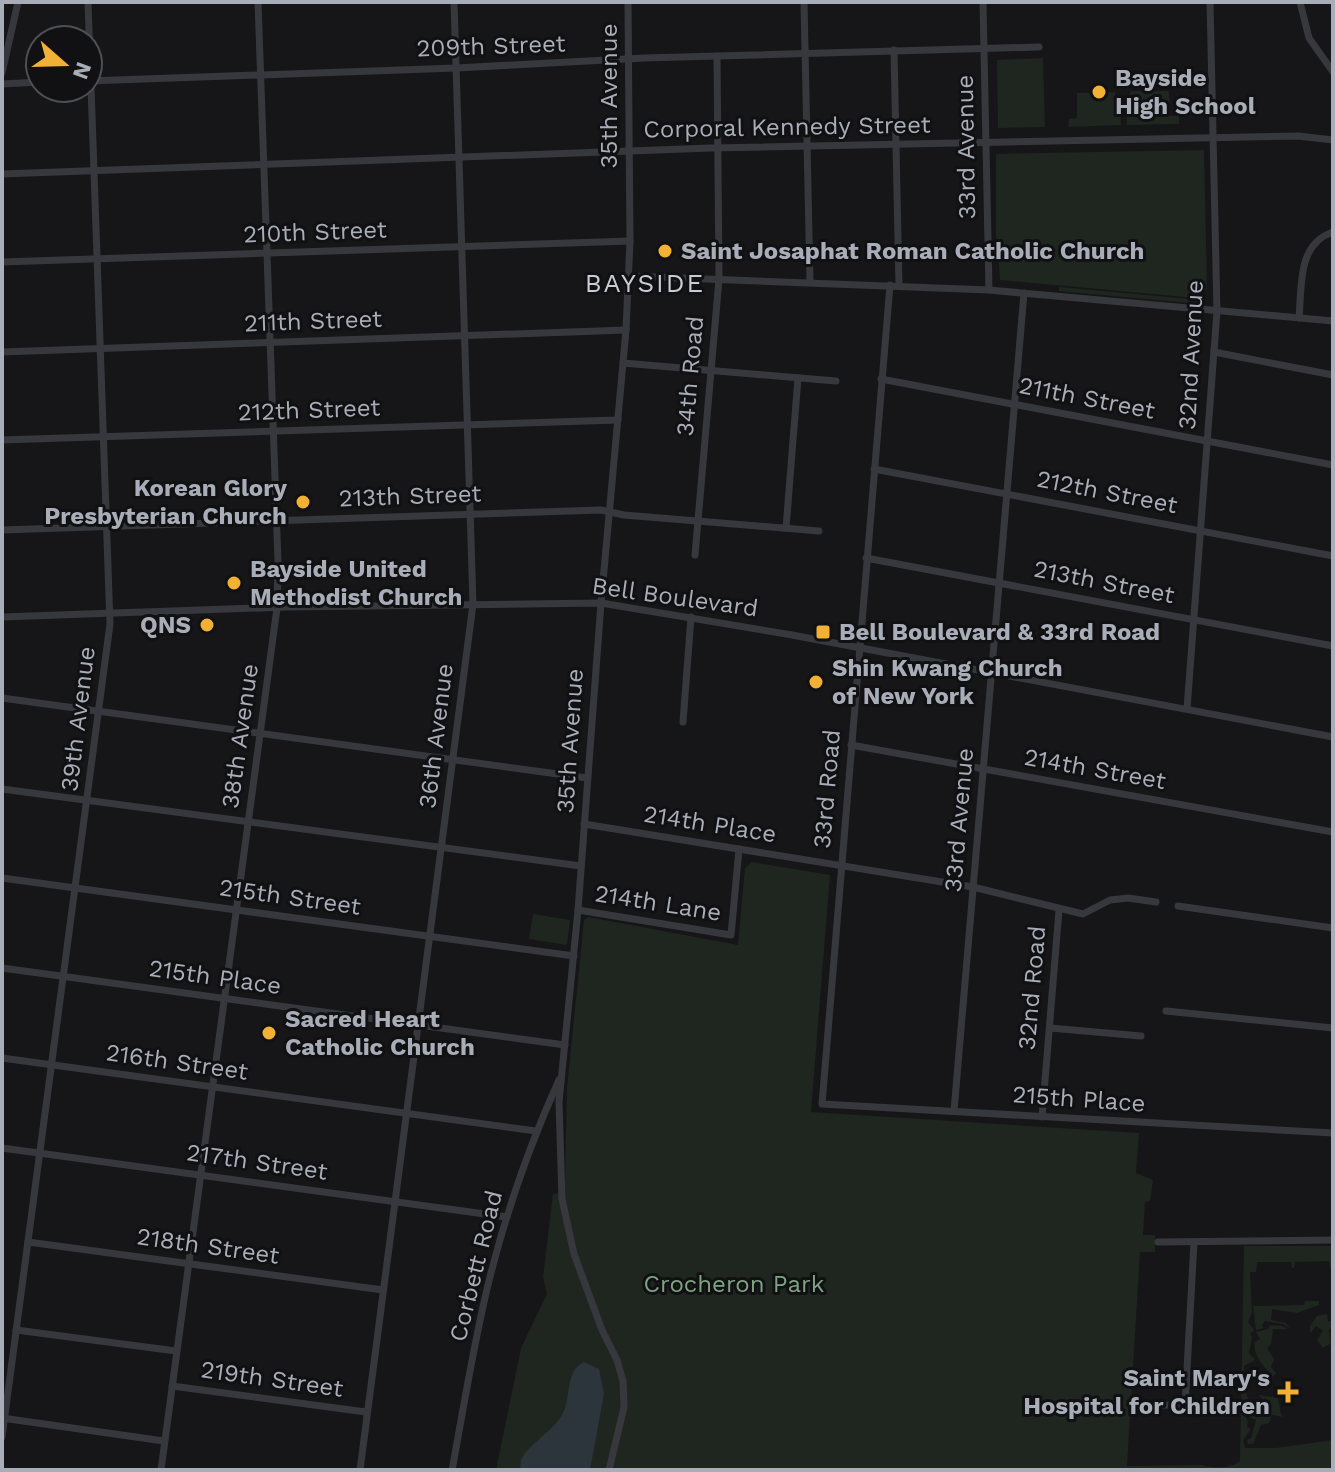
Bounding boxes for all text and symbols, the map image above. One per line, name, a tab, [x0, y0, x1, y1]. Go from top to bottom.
north arrow	[24, 24, 104, 104]
street label: 35th Avenue	[595, 24, 623, 168]
street label: 209th Street	[416, 29, 566, 63]
text: N	[68, 59, 97, 83]
place label: Bayside High School	[1115, 64, 1256, 120]
street label: 33rd Avenue	[951, 74, 981, 220]
marker: Bayside High School	[1090, 83, 1108, 101]
street label: Corporal Kennedy Street	[643, 110, 931, 144]
street label: 210th Street	[243, 216, 387, 248]
place label: Saint Josaphat Roman Catholic Church	[681, 237, 1144, 265]
marker: Saint Josaphat Roman Catholic Church	[656, 242, 674, 260]
district label: BAYSIDE	[585, 268, 705, 298]
street label: 32nd Avenue	[1173, 279, 1209, 431]
street label: 211th Street	[244, 305, 382, 337]
street label: 34th Road	[671, 315, 709, 437]
street label: 211th Street	[1017, 371, 1157, 425]
street label: 212th Street	[237, 394, 381, 426]
street label: 212th Street	[1034, 465, 1180, 519]
place label: Korean Glory Presbyterian Church	[44, 474, 287, 530]
street label: 213th Street	[338, 480, 482, 512]
marker: Korean Glory Presbyterian Church	[294, 493, 312, 511]
place label: Bayside United Methodist Church	[250, 555, 462, 611]
street label: 213th Street	[1031, 555, 1177, 609]
street label: Bell Boulevard	[590, 571, 760, 623]
marker: Bayside United Methodist Church	[225, 574, 243, 592]
place label: QNS	[140, 611, 191, 639]
marker: QNS	[198, 616, 216, 634]
place label: Bell Boulevard & 33rd Road	[839, 618, 1160, 646]
marker: Bell Boulevard & 33rd Road	[814, 623, 832, 641]
street label: 39th Avenue	[55, 645, 101, 793]
place label: Shin Kwang Church of New York	[832, 654, 1063, 710]
street label: 38th Avenue	[216, 662, 264, 810]
street label: 36th Avenue	[413, 662, 459, 810]
street label: 35th Avenue	[551, 668, 589, 814]
marker: Shin Kwang Church of New York	[807, 673, 825, 691]
street label: 33rd Road	[808, 728, 846, 850]
street label: 214th Street	[1022, 743, 1168, 795]
street label: 33rd Avenue	[939, 747, 979, 893]
street label: 214th Place	[642, 800, 778, 848]
street label: 215th Street	[217, 873, 363, 921]
street label: 214th Lane	[593, 879, 723, 927]
street label: 32nd Road	[1013, 925, 1051, 1051]
street label: 215th Place	[147, 954, 283, 1000]
place label: Sacred Heart Catholic Church	[285, 1005, 475, 1061]
marker: Sacred Heart Catholic Church	[260, 1024, 278, 1042]
street label: 216th Street	[104, 1038, 250, 1086]
street label: 215th Place	[1012, 1080, 1146, 1118]
street label: 217th Street	[185, 1138, 329, 1186]
street label: Corbett Road	[444, 1188, 508, 1344]
street label: 218th Street	[135, 1222, 281, 1270]
park label: Crocheron Park	[644, 1270, 825, 1298]
street label: 219th Street	[199, 1355, 345, 1403]
place label: Saint Mary's Hospital for Children	[1023, 1364, 1270, 1420]
marker: Saint Mary's Hospital for Children	[1277, 1381, 1299, 1403]

